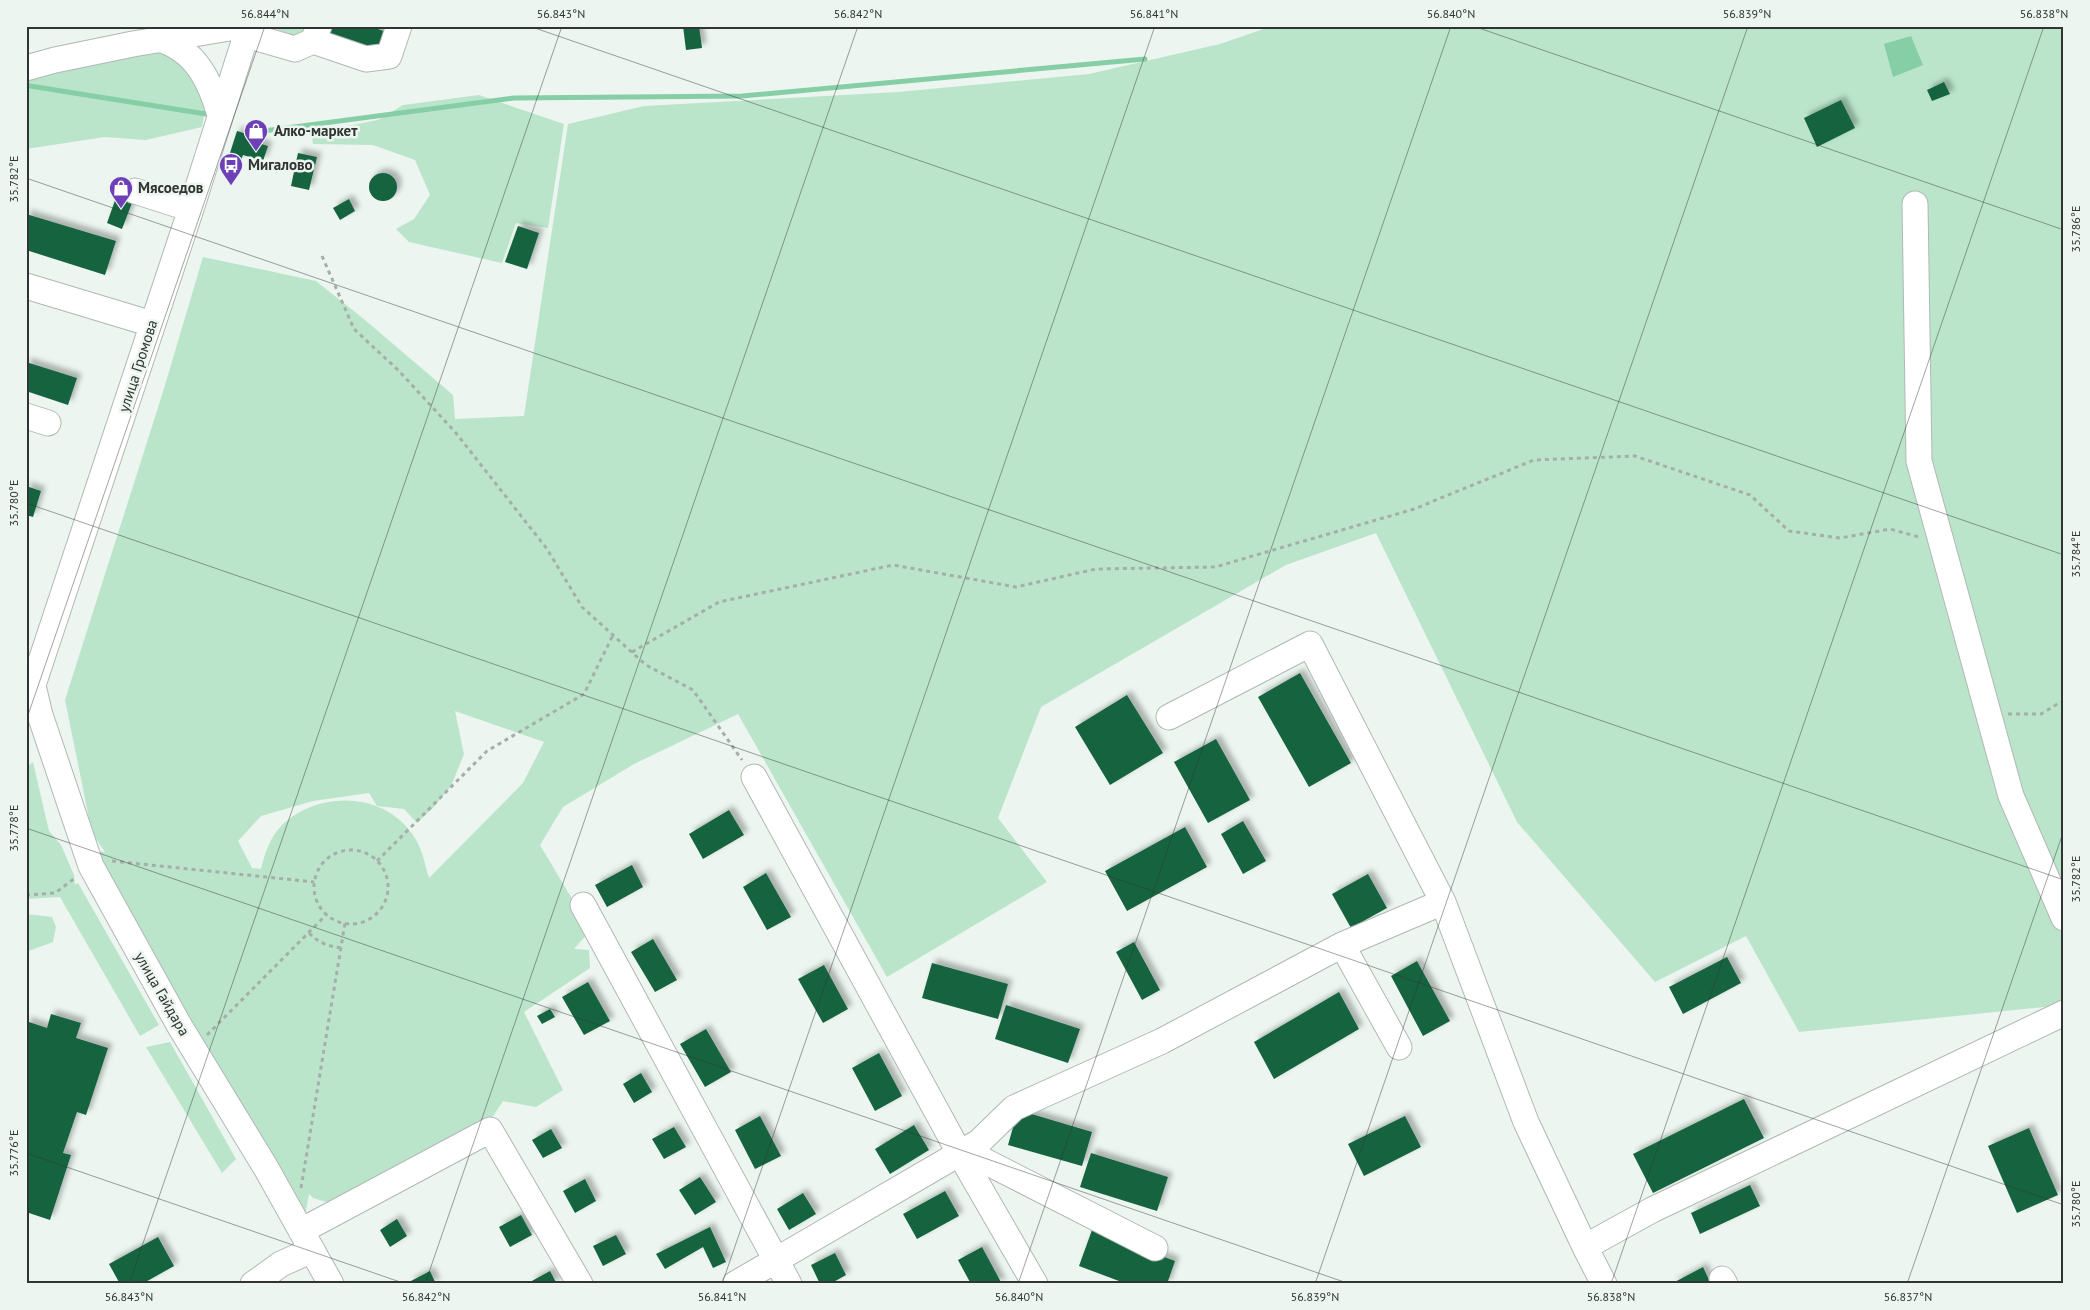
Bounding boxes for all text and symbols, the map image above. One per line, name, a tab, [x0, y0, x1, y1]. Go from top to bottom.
text: 56.844°N	[241, 6, 289, 21]
text: 56.843°N	[537, 6, 585, 21]
text: 56.842°N	[834, 6, 882, 21]
text: 56.841°N	[1130, 6, 1178, 21]
text: 56.840°N	[1427, 6, 1475, 21]
text: 56.839°N	[1723, 6, 1771, 21]
text: 56.838°N	[2020, 6, 2068, 21]
shop icon: Алко-маркет	[243, 118, 269, 152]
place label: Алко-маркет	[274, 121, 358, 140]
bus stop icon: Мигалово	[218, 152, 244, 186]
place label: Мигалово	[248, 155, 313, 174]
text: 35.782°E	[6, 156, 21, 202]
shop icon: Мясоедов	[108, 175, 134, 209]
place label: Мясоедов	[138, 178, 204, 197]
text: 35.786°E	[2068, 206, 2083, 252]
street label: улица Громова	[114, 317, 161, 414]
text: 35.780°E	[6, 480, 21, 526]
text: 35.784°E	[2068, 531, 2083, 577]
text: 35.778°E	[6, 805, 21, 851]
text: 35.782°E	[2068, 856, 2083, 902]
street label: улица Гайдара	[131, 948, 194, 1039]
text: 35.776°E	[6, 1130, 21, 1176]
text: 35.780°E	[2068, 1181, 2083, 1227]
text: 56.843°N	[105, 1289, 153, 1304]
text: 56.842°N	[402, 1289, 450, 1304]
text: 56.841°N	[698, 1289, 746, 1304]
text: 56.840°N	[995, 1289, 1043, 1304]
text: 56.839°N	[1291, 1289, 1339, 1304]
text: 56.838°N	[1587, 1289, 1635, 1304]
text: 56.837°N	[1884, 1289, 1932, 1304]

